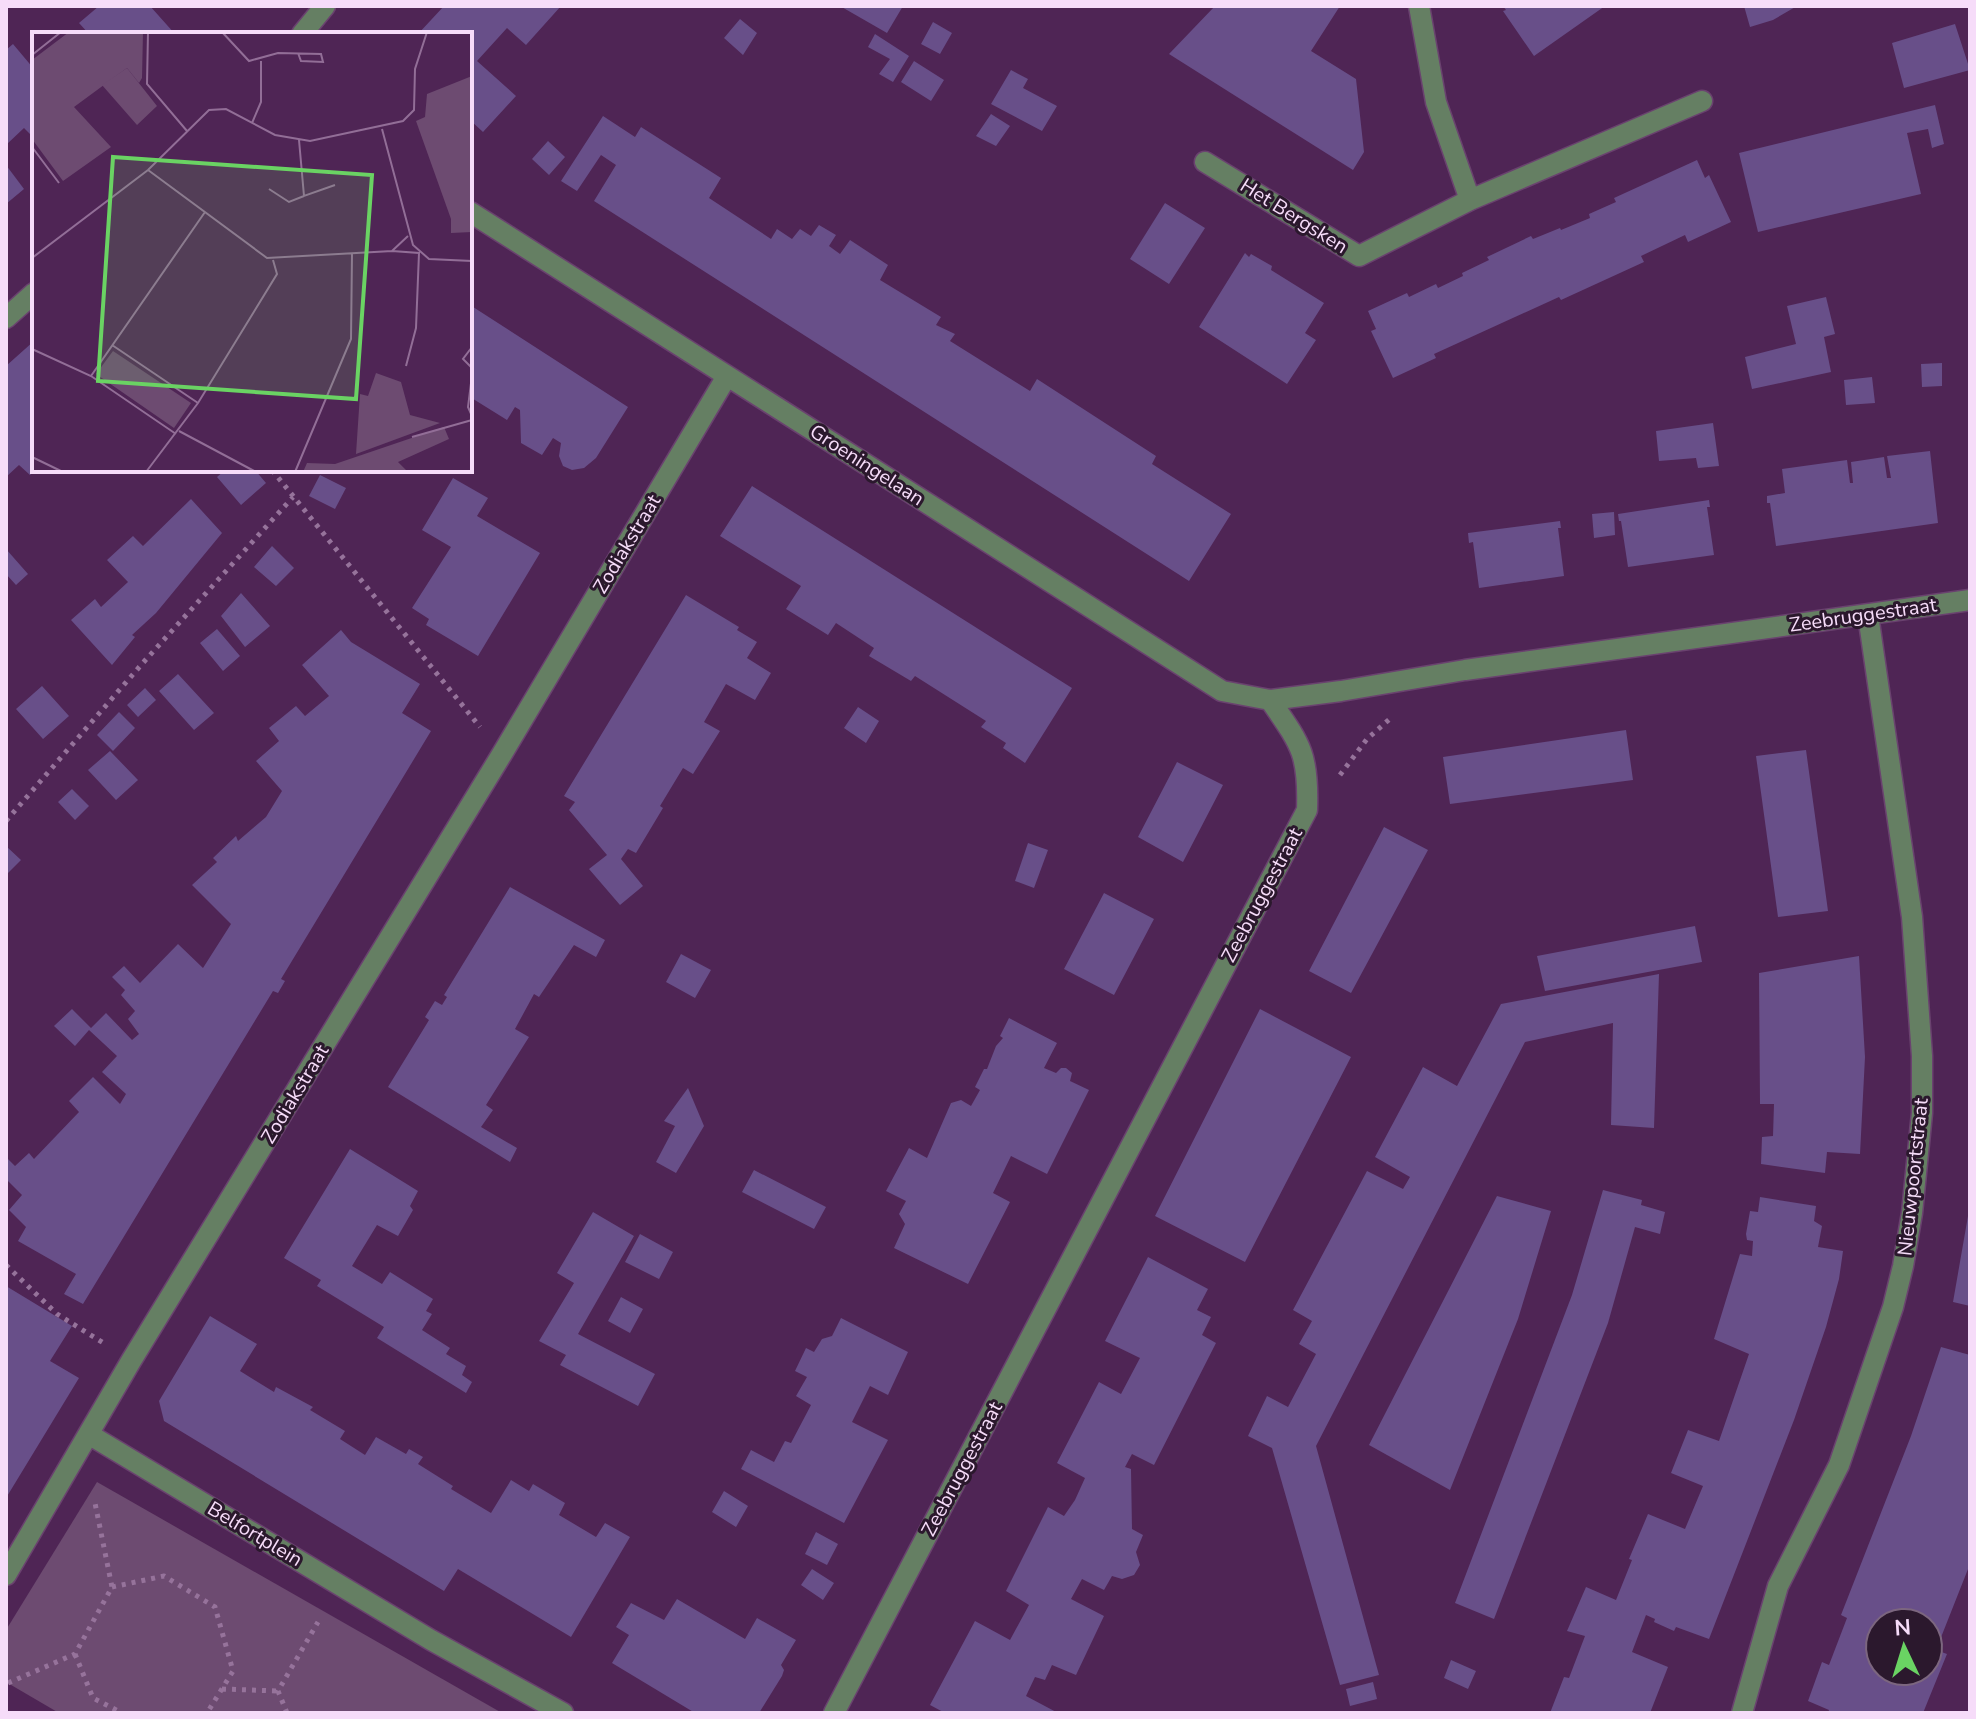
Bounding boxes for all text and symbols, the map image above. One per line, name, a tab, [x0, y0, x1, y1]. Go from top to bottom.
inset map	[32, 32, 472, 472]
street label: Het Bergsken	[1235, 172, 1353, 260]
street label: Groeningelaan	[804, 418, 930, 512]
street label: Zodiakstraat	[587, 489, 668, 599]
street label: Zeebruggestraat	[1788, 591, 1939, 639]
street label: Zeebruggestraat	[1215, 822, 1309, 967]
street label: Zodiakstraat	[255, 1039, 336, 1149]
street label: Nieuwpoortstraat	[1891, 1096, 1935, 1257]
street label: Zeebruggestraat	[915, 1396, 1009, 1541]
street label: Belfortplein	[203, 1495, 307, 1573]
north arrow	[1864, 1607, 1944, 1687]
text: N	[1893, 1613, 1912, 1644]

